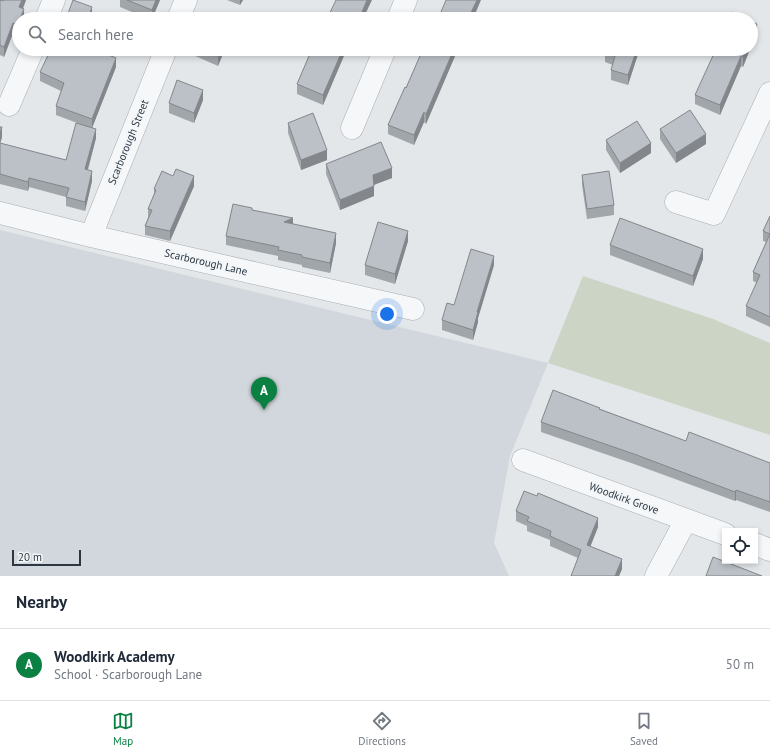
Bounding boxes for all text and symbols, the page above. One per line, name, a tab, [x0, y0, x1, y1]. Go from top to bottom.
search box	[12, 12, 758, 56]
icon: search	[26, 23, 48, 45]
text: Search here	[58, 25, 134, 44]
street label: Scarborough Street	[105, 97, 152, 187]
street label: Scarborough Lane	[163, 246, 249, 278]
your location	[377, 304, 397, 324]
pin: A	[251, 377, 277, 410]
street label: Woodkirk Grove	[587, 479, 661, 517]
map controls	[722, 528, 758, 564]
button: locate	[722, 528, 758, 564]
scale bar	[12, 548, 81, 567]
text: 20 m	[18, 550, 42, 564]
text: Nearby	[16, 591, 67, 613]
text: Woodkirk Academy	[54, 647, 175, 666]
text: A	[25, 656, 33, 673]
text: 50 m	[726, 656, 754, 673]
text: School · Scarborough Lane	[54, 666, 202, 683]
tab: Map	[112, 710, 134, 748]
tab: Directions	[358, 710, 406, 748]
tab: Saved	[630, 710, 658, 748]

